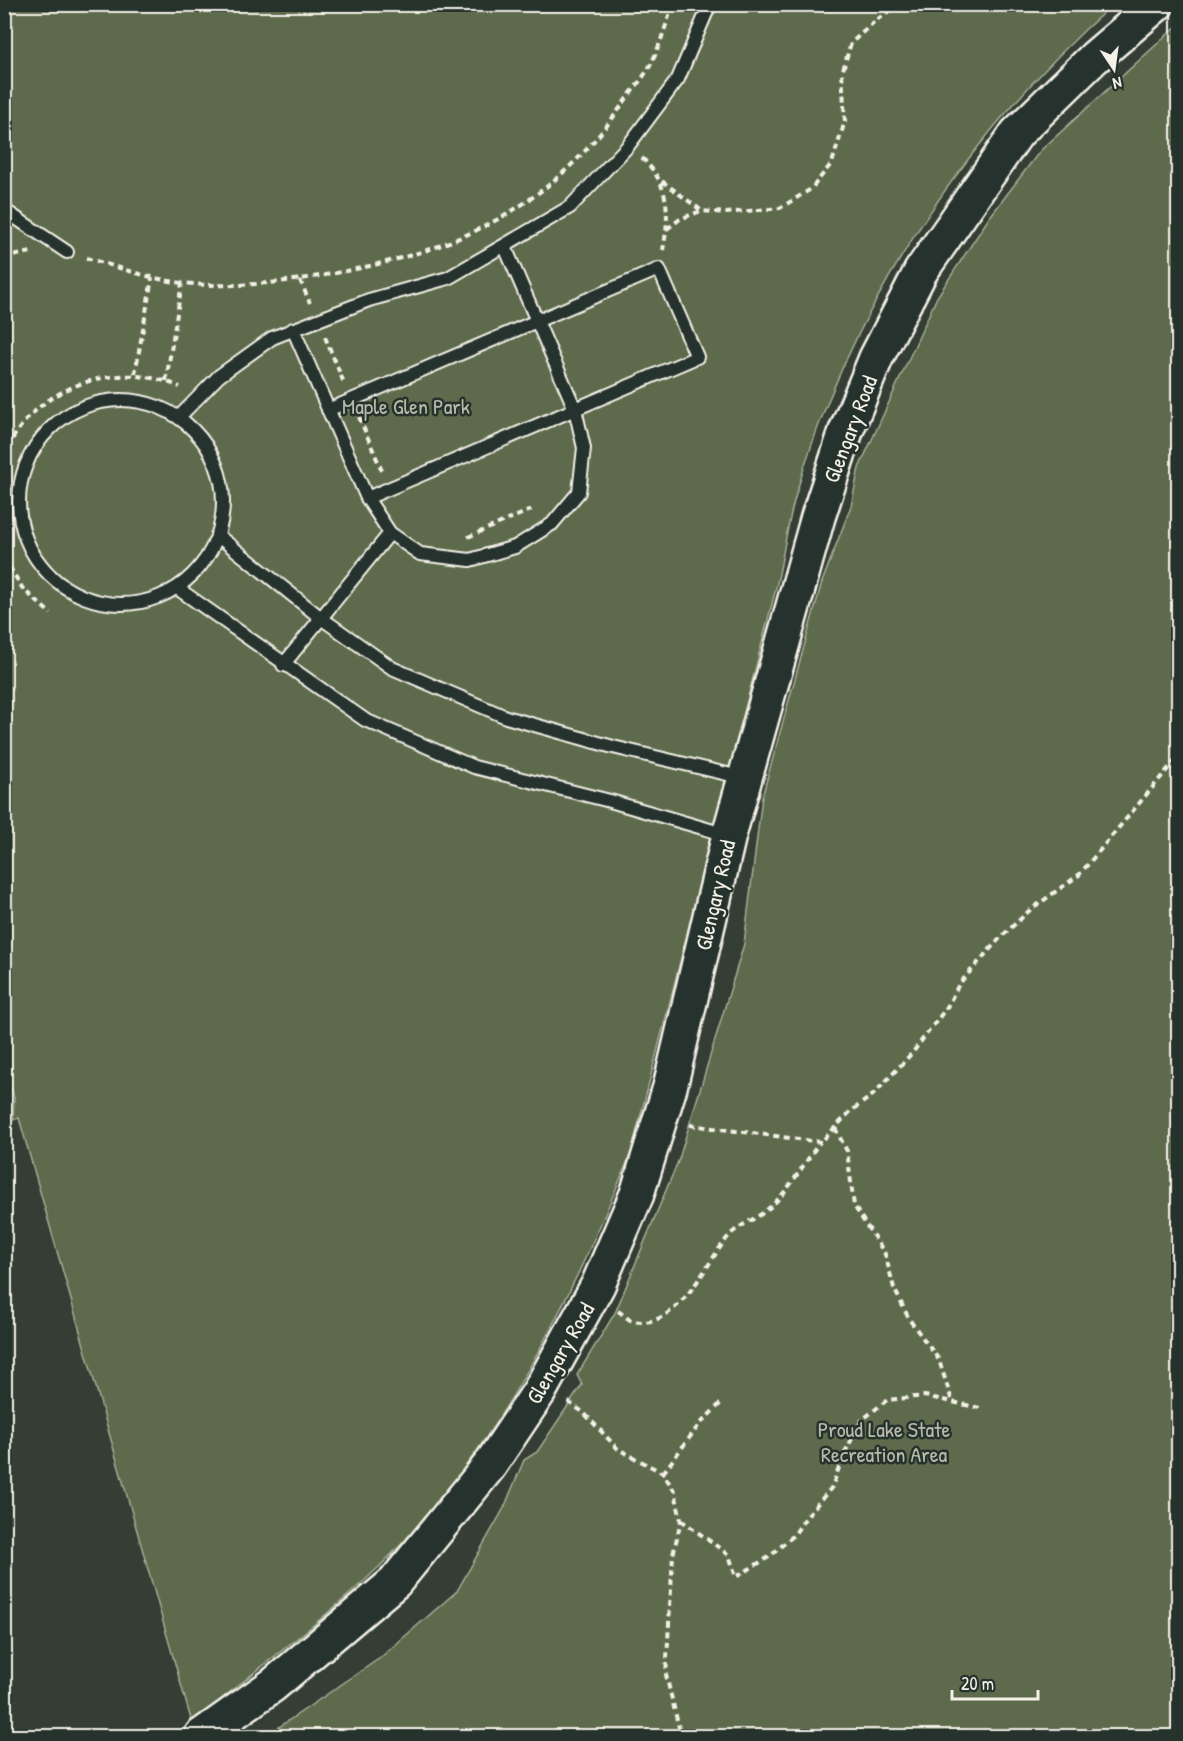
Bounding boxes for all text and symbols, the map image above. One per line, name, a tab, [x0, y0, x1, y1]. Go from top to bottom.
north arrow	[1084, 39, 1144, 99]
text: N	[1110, 72, 1124, 95]
street label: Glengary Road	[816, 371, 884, 487]
park label: Maple Glen Park	[342, 391, 470, 421]
street label: Glengary Road	[688, 836, 742, 953]
street label: Glengary Road	[519, 1296, 601, 1409]
park label: Proud Lake State Recreation Area	[818, 1414, 951, 1469]
scale bar	[952, 1663, 1038, 1701]
text: 20 m	[961, 1671, 994, 1696]

